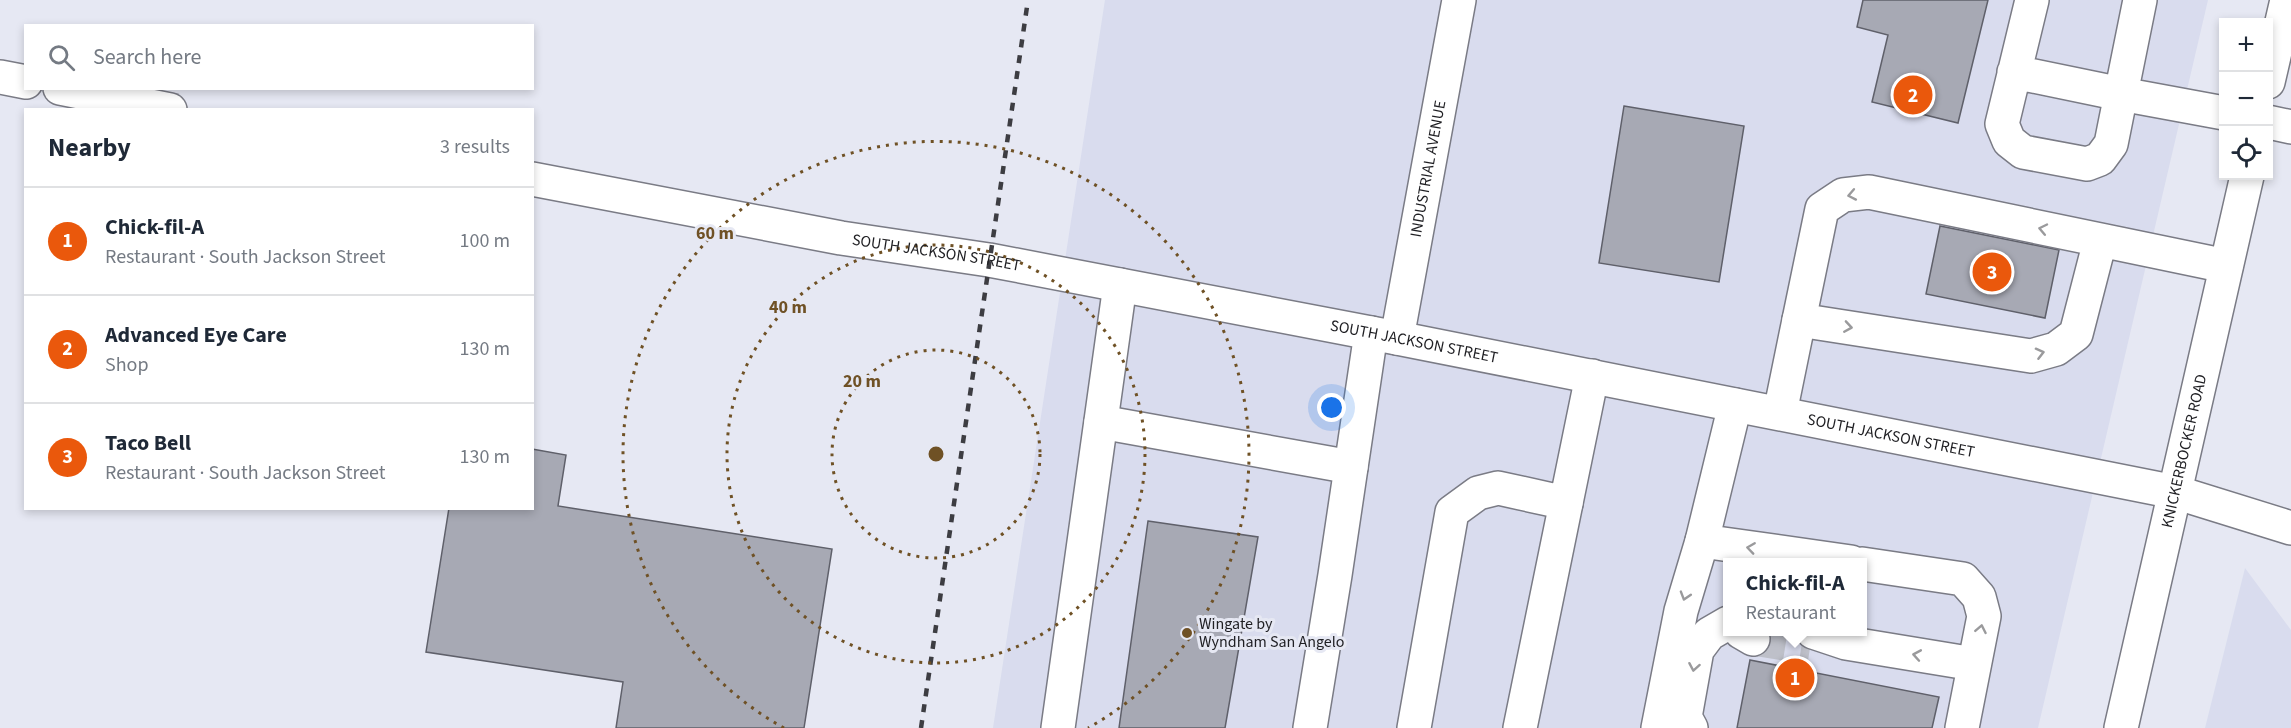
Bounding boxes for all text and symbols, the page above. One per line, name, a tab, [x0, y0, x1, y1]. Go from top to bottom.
map controls	[2219, 18, 2273, 180]
button: +	[2219, 18, 2273, 72]
search box	[24, 24, 534, 90]
icon: search	[45, 41, 78, 74]
text: Search here	[93, 41, 201, 73]
pin: 2	[1894, 72, 1932, 118]
button: −	[2219, 72, 2273, 126]
street label: INDUSTRIAL AVENUE	[1405, 99, 1451, 239]
button: locate	[2219, 126, 2273, 180]
text: Nearby	[48, 129, 131, 166]
text: 3 results	[440, 133, 510, 161]
one-way arrow	[1847, 188, 1857, 201]
text: Chick-fil-A	[105, 211, 204, 243]
text: 60 m	[696, 221, 734, 246]
one-way arrow	[2038, 223, 2048, 236]
text: 1	[62, 227, 73, 255]
text: 100 m	[460, 227, 510, 255]
street label: SOUTH JACKSON STREET	[851, 229, 1023, 277]
text: Restaurant · South Jackson Street	[105, 243, 386, 271]
pin: 3	[1972, 250, 2012, 294]
text: 40 m	[769, 295, 807, 320]
street label: SOUTH JACKSON STREET	[1328, 314, 1500, 369]
text: Advanced Eye Care	[105, 319, 287, 351]
one-way arrow	[1843, 321, 1852, 333]
text: 2	[62, 335, 73, 363]
text: 130 m	[460, 335, 510, 363]
one-way arrow	[2035, 348, 2045, 361]
text: Shop	[105, 351, 149, 379]
text: 20 m	[843, 369, 881, 394]
street label: KNICKERBOCKER ROAD	[2156, 372, 2212, 530]
your location	[1317, 393, 1346, 422]
street label: SOUTH JACKSON STREET	[1805, 408, 1977, 463]
text: Taco Bell	[105, 427, 191, 459]
text: 3	[62, 443, 73, 471]
text: 130 m	[460, 443, 510, 471]
centre of rings	[926, 444, 946, 464]
text: Restaurant · South Jackson Street	[105, 459, 386, 487]
one-way arrow	[1747, 542, 1756, 554]
popup	[1723, 558, 1867, 636]
text: Chick-fil-A	[1745, 567, 1845, 599]
one-way arrow	[1680, 591, 1692, 601]
text: Restaurant	[1745, 599, 1836, 627]
place label: Wingate by Wyndham San Angelo	[1199, 613, 1344, 653]
one-way arrow	[1974, 625, 1987, 635]
marker: Wingate by Wyndham San Angelo	[1180, 626, 1194, 640]
one-way arrow	[1912, 649, 1921, 661]
pin: 1	[1776, 656, 1814, 700]
one-way arrow	[1688, 662, 1701, 672]

